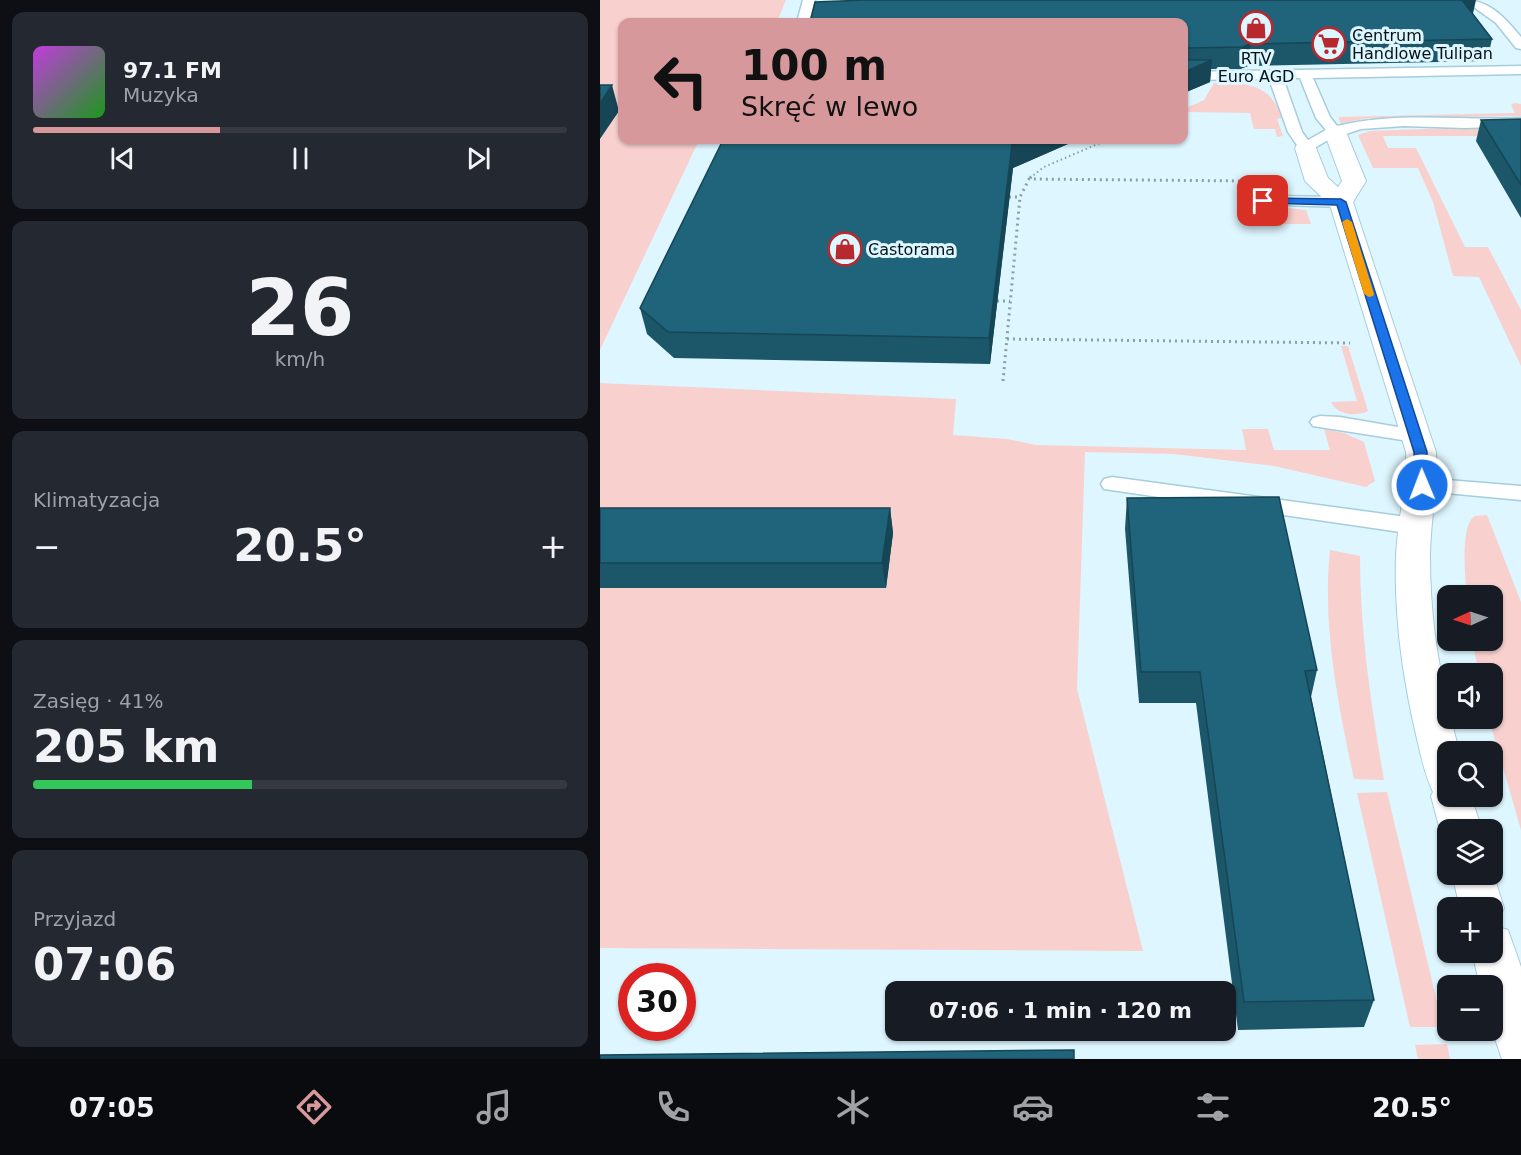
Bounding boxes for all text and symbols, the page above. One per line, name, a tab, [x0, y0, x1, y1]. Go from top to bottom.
shop icon: RTV Euro AGD	[1238, 10, 1274, 46]
supermarket icon: Centrum Handlowe Tulipan	[1311, 26, 1347, 62]
place label: Centrum Handlowe Tulipan	[1352, 26, 1493, 63]
text: 100 m	[741, 41, 887, 90]
icon: left	[642, 42, 720, 120]
place label: RTV Euro AGD	[1218, 49, 1294, 86]
text: 97.1 FM	[123, 58, 222, 83]
text: Muzyka	[123, 83, 199, 107]
text: Skręć w lewo	[741, 91, 918, 122]
icon: previous	[106, 142, 139, 175]
icon: pause	[284, 142, 317, 175]
icon: next	[462, 142, 495, 175]
pin	[1237, 175, 1288, 226]
icon: arrive	[1246, 184, 1279, 217]
shop icon: Castorama	[827, 231, 863, 267]
place label: Castorama	[868, 240, 955, 259]
text: 26	[246, 263, 354, 353]
text: km/h	[275, 347, 325, 371]
position arrow	[1390, 453, 1454, 517]
text: Klimatyzacja	[33, 488, 160, 512]
text: 20.5°	[233, 519, 367, 572]
text: −	[33, 527, 61, 566]
text: +	[539, 527, 567, 566]
north arrow	[1437, 585, 1503, 651]
map controls	[1437, 585, 1503, 1041]
button: sound	[1437, 663, 1503, 729]
text: Zasięg · 41%	[33, 689, 163, 713]
text: 205 km	[33, 720, 219, 773]
button: search	[1437, 741, 1503, 807]
button: layers	[1437, 819, 1503, 885]
button: +	[1437, 897, 1503, 963]
text: Przyjazd	[33, 907, 116, 931]
text: 07:06	[33, 938, 176, 991]
speed limit sign: 30	[618, 963, 696, 1041]
button: −	[1437, 975, 1503, 1041]
text: 07:06 · 1 min · 120 m	[929, 998, 1192, 1023]
icon: directions	[293, 1086, 335, 1128]
icon: music	[473, 1086, 515, 1128]
icon: phone	[652, 1086, 694, 1128]
icon: climate	[832, 1086, 874, 1128]
icon: car	[1012, 1086, 1054, 1128]
icon: filters	[1192, 1086, 1234, 1128]
text: 07:05	[69, 1092, 155, 1123]
text: 20.5°	[1372, 1092, 1452, 1123]

